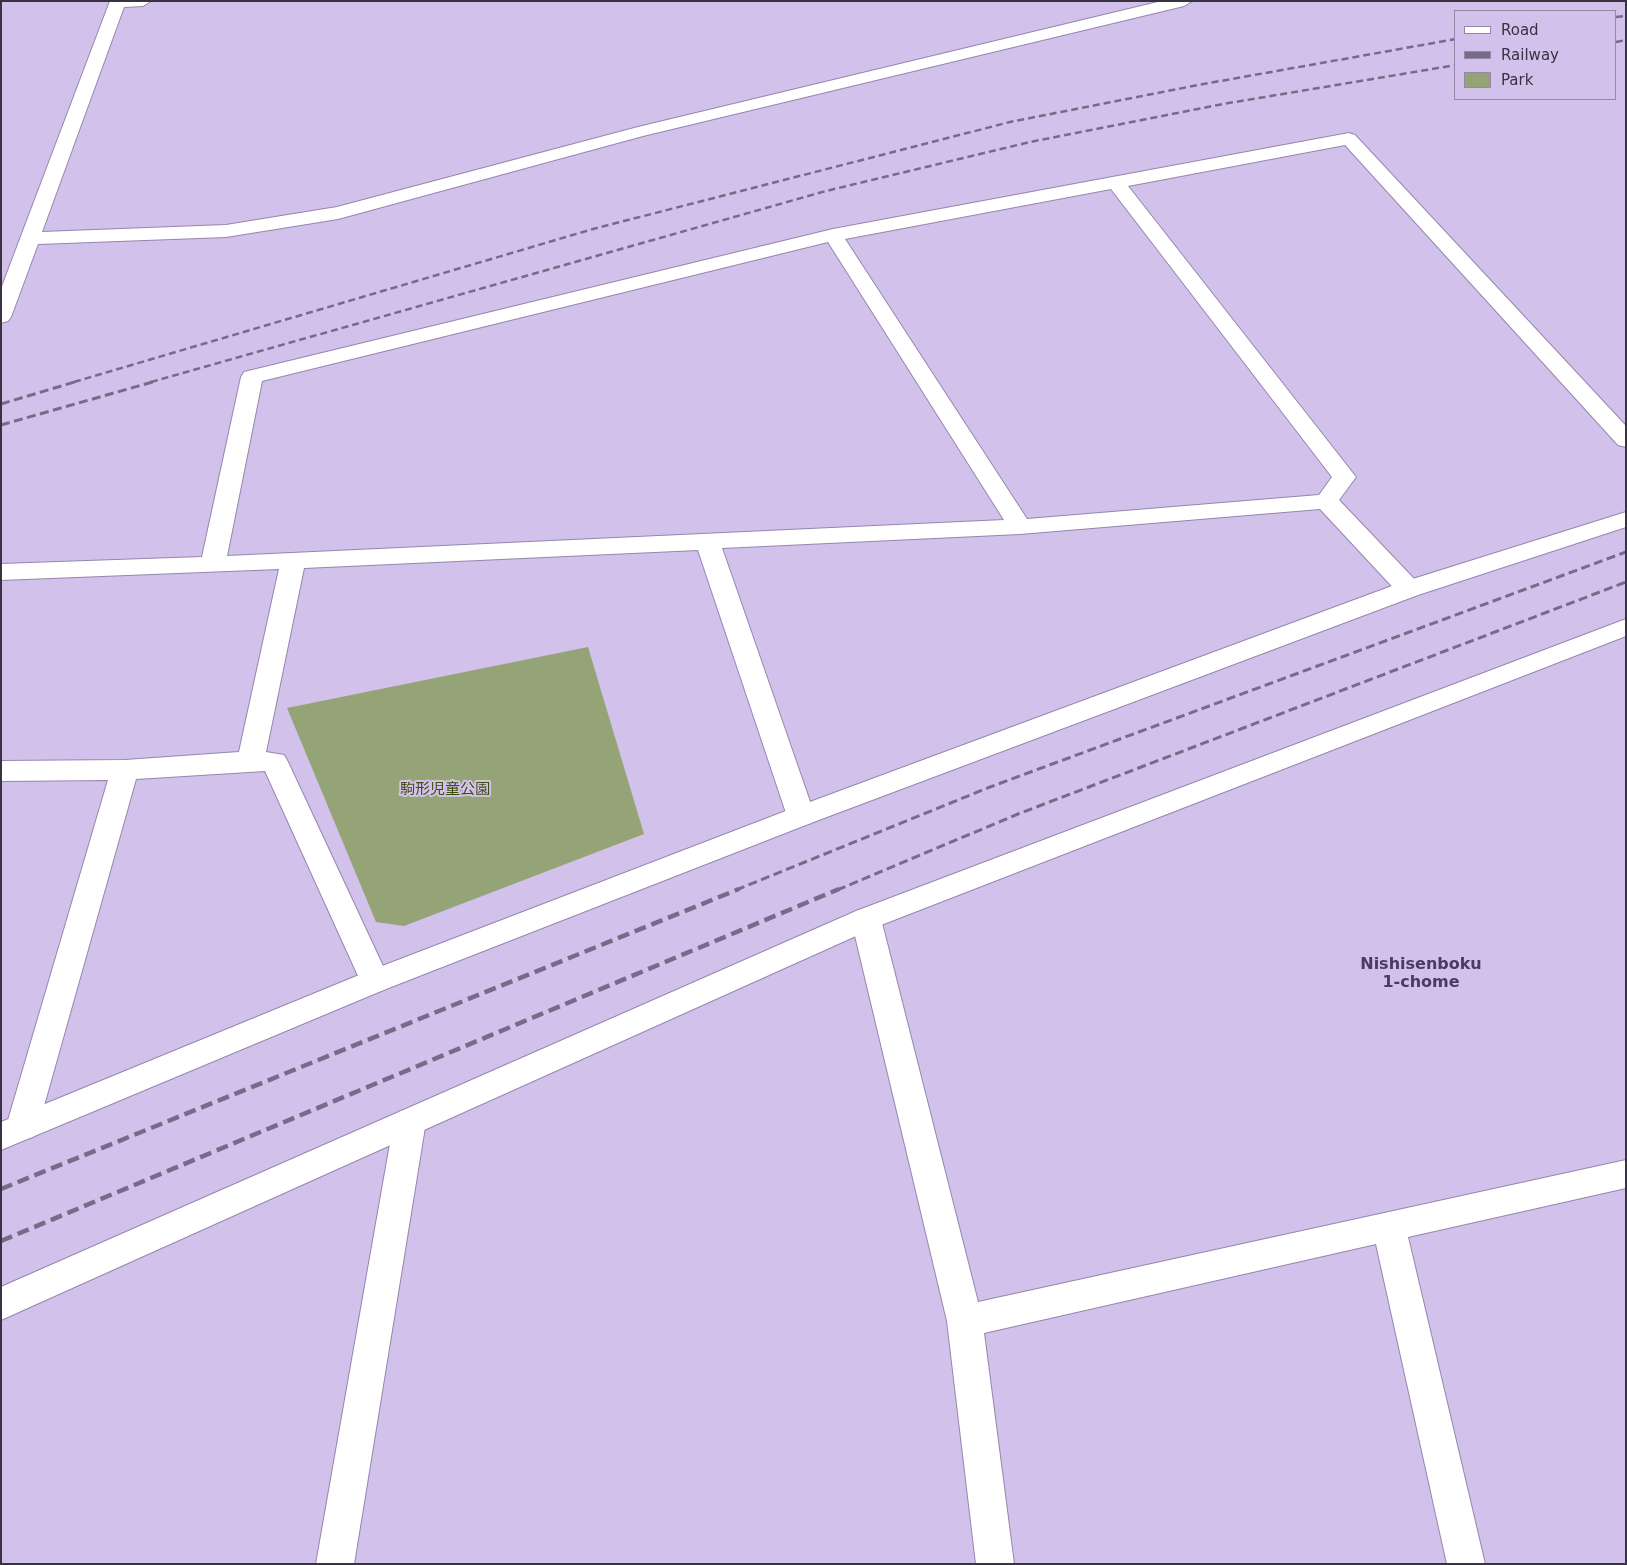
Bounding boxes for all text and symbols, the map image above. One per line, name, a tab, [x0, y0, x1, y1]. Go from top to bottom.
legend	[1454, 10, 1617, 100]
text: Road	[1501, 21, 1539, 39]
text: Railway	[1501, 46, 1559, 64]
text: Park	[1501, 71, 1533, 89]
park label: 駒形児童公園	[400, 781, 490, 799]
district label: Nishisenboku 1-chome	[1360, 955, 1482, 993]

